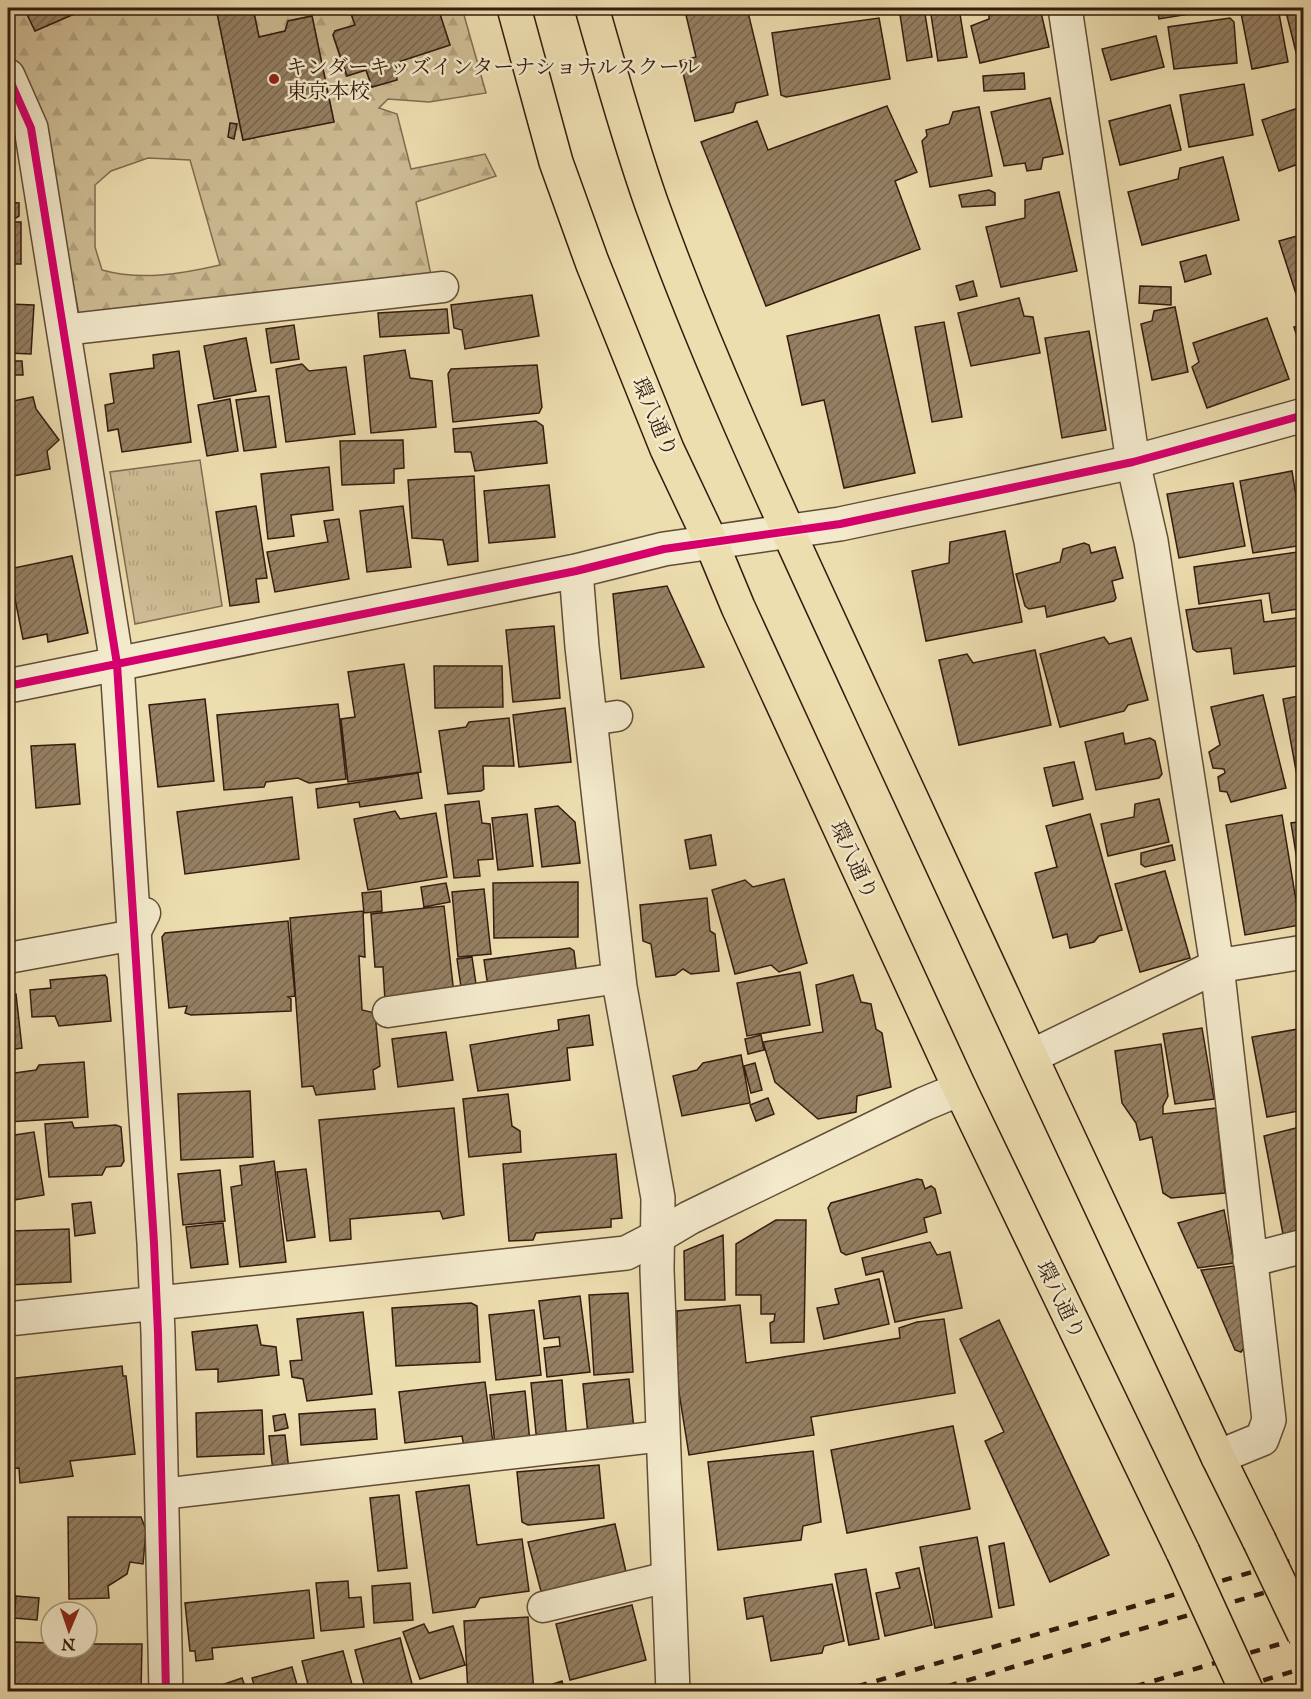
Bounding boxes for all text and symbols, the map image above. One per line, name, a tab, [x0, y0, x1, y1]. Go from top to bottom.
place label: キンダーキッズインターナショナルスクール 東京本校	[286, 55, 700, 106]
marker: キンダーキッズインターナショナルスクール 東京本校	[267, 72, 281, 86]
street label: 環八通り	[625, 374, 682, 462]
street label: 環八通り	[823, 817, 883, 904]
street label: 環八通り	[1029, 1257, 1090, 1344]
north arrow	[39, 1600, 99, 1660]
text: N	[61, 1633, 77, 1653]

